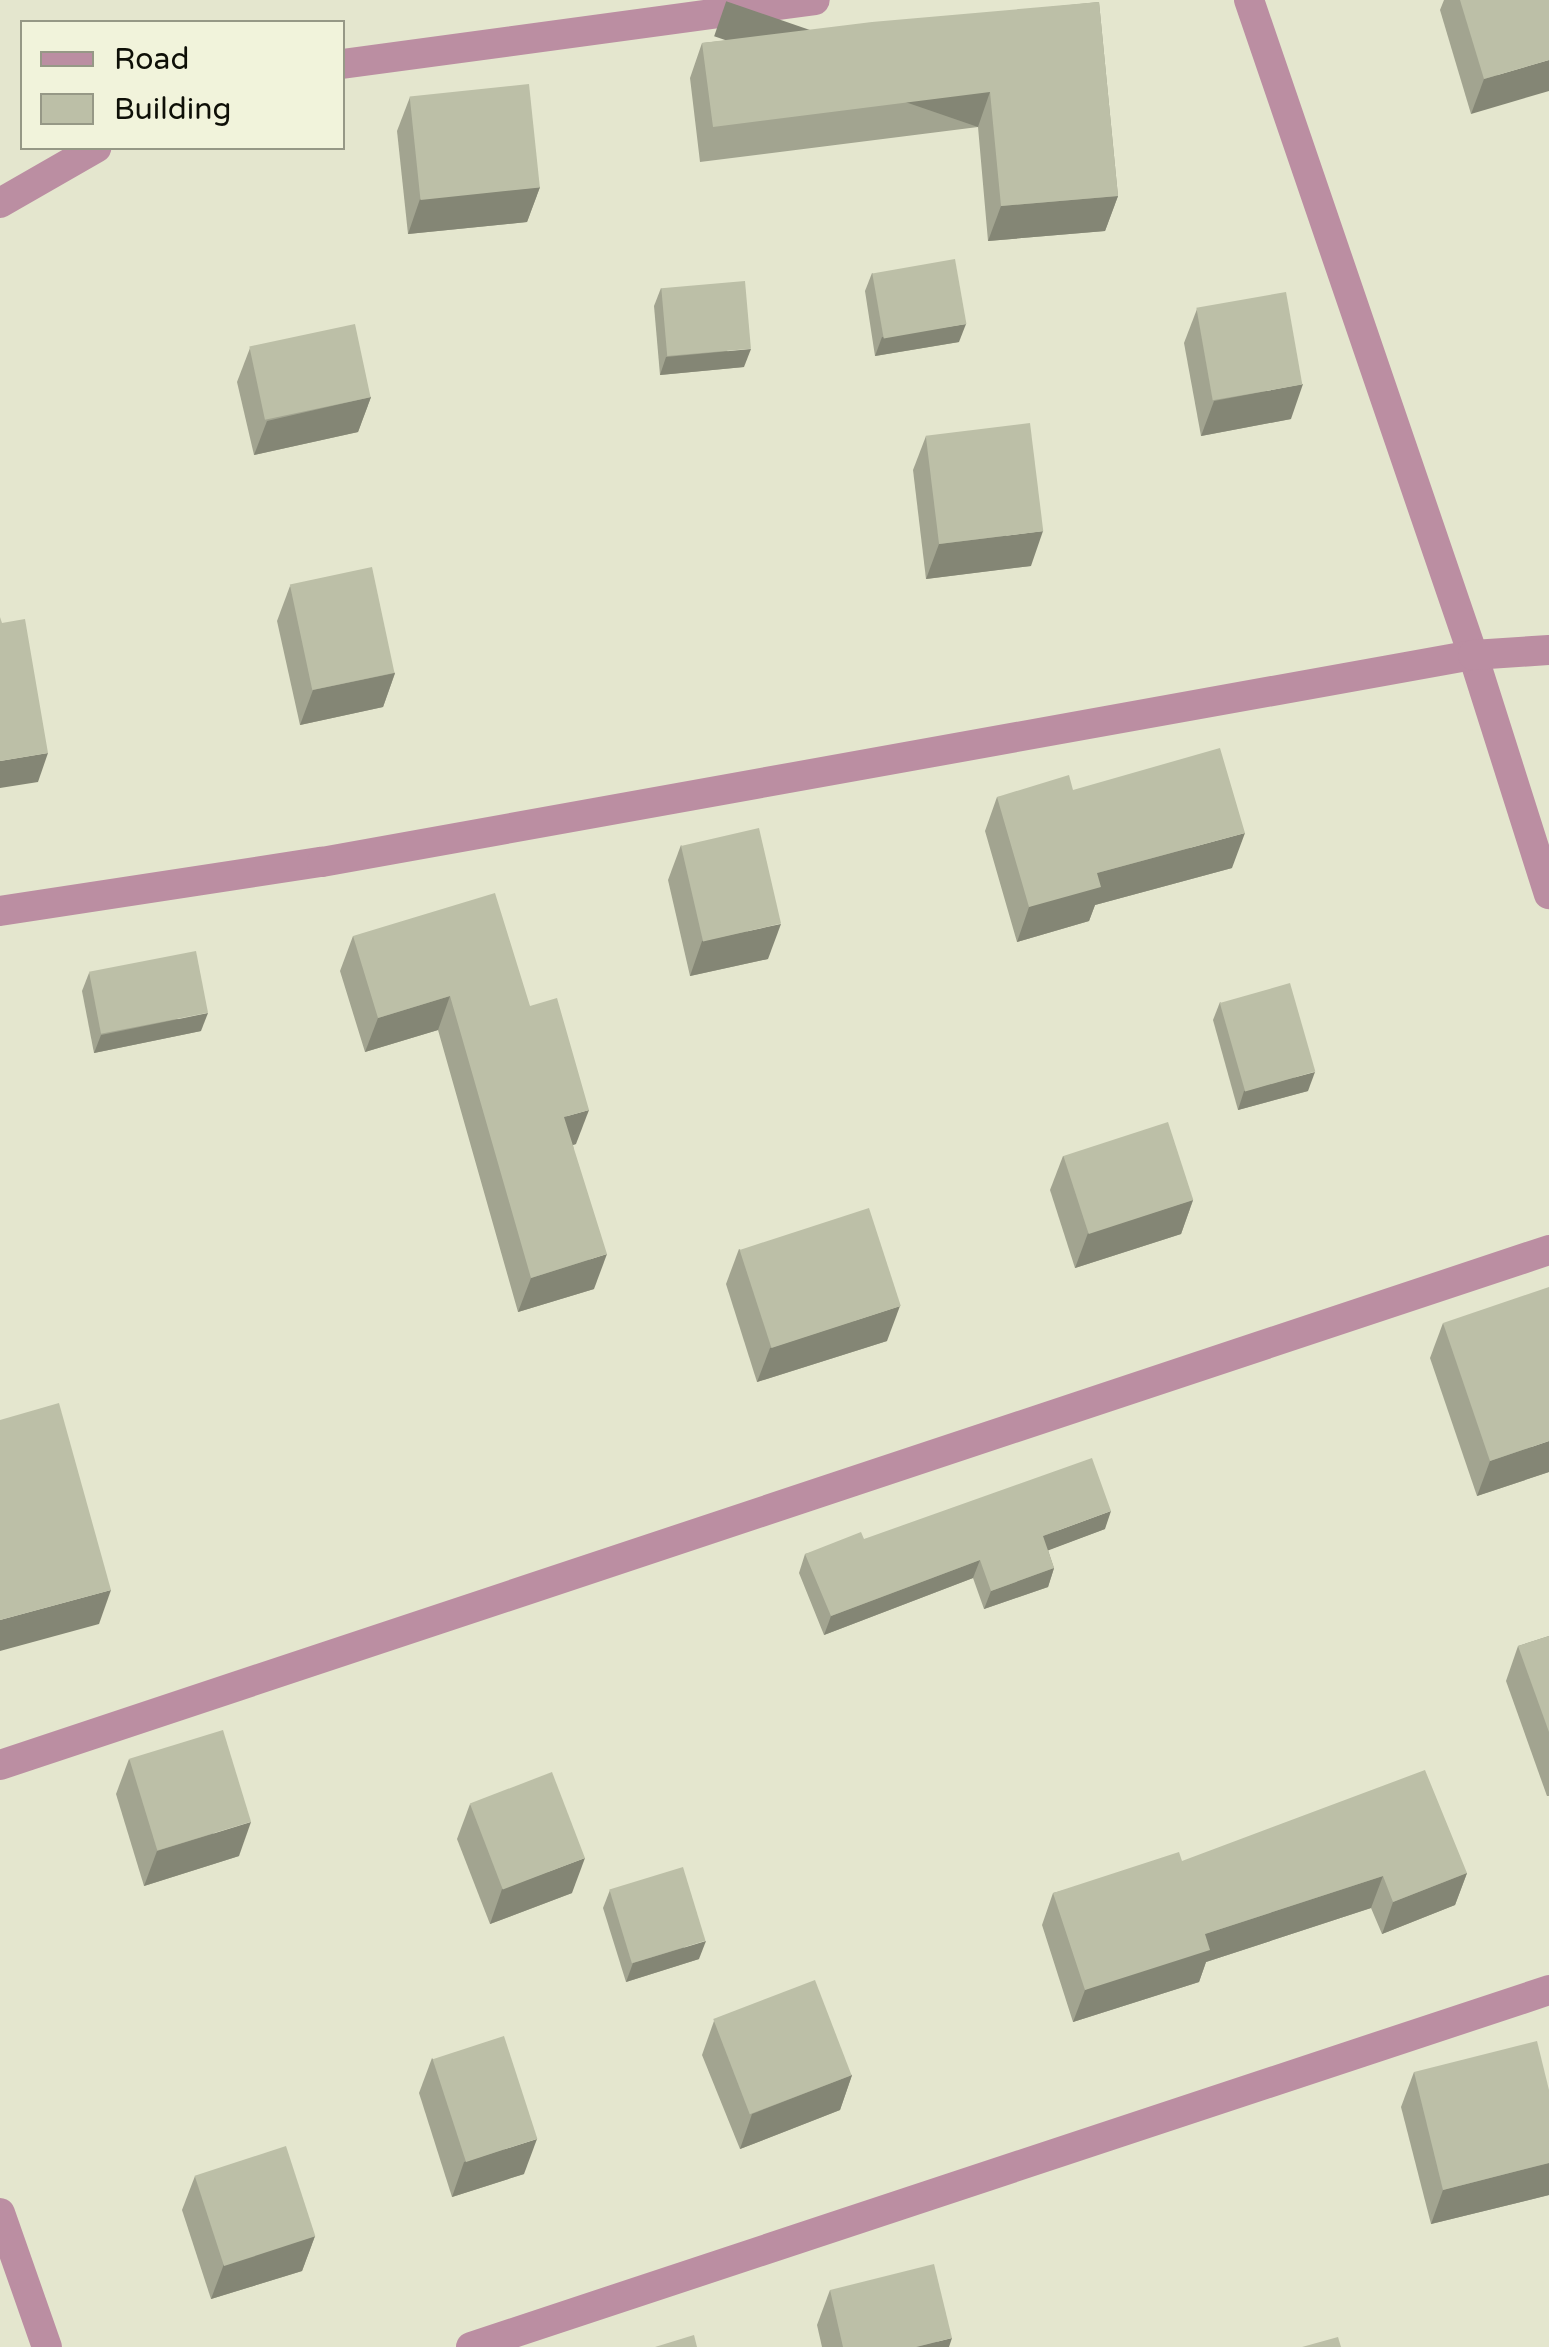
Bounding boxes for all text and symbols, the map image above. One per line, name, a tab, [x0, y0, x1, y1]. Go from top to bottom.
legend	[20, 20, 345, 150]
text: Road	[114, 41, 189, 78]
text: Building	[114, 91, 231, 128]

